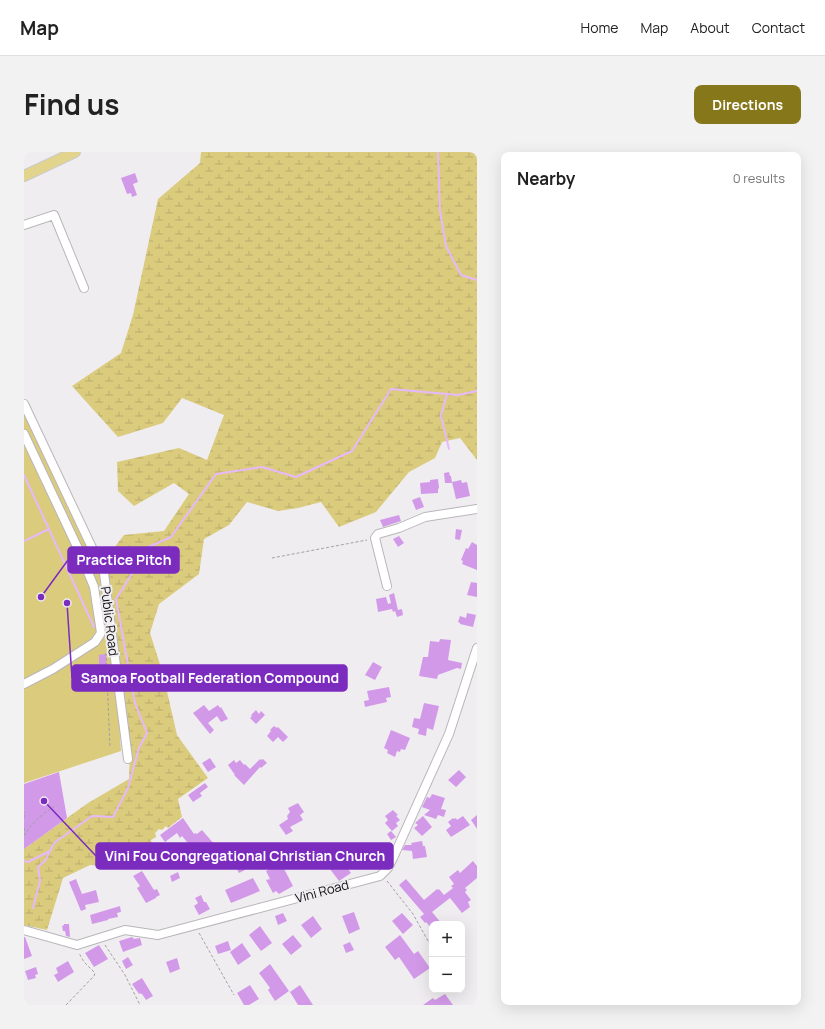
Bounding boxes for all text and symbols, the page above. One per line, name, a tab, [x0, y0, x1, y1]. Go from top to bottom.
text: Map	[20, 15, 59, 41]
text: Home	[581, 18, 618, 37]
text: Map	[640, 18, 668, 37]
text: About	[690, 18, 730, 37]
text: Contact	[752, 18, 805, 37]
text: Find us	[24, 85, 119, 123]
button: Directions	[694, 85, 801, 124]
text: Nearby	[517, 167, 575, 190]
text: 0 results	[733, 169, 785, 187]
callout: Practice Pitch	[68, 547, 179, 573]
text: Practice Pitch	[77, 550, 171, 569]
street label: Public Road	[97, 585, 123, 657]
callout: Samoa Football Federation Compound	[72, 665, 347, 691]
text: Samoa Football Federation Compound	[81, 668, 339, 687]
callout: Vini Fou Congregational Christian Church	[96, 843, 393, 869]
text: Vini Fou Congregational Christian Church	[105, 846, 385, 865]
street label: Vini Road	[293, 875, 351, 907]
map controls	[429, 921, 465, 993]
button: +	[429, 921, 465, 957]
button: −	[429, 957, 465, 993]

